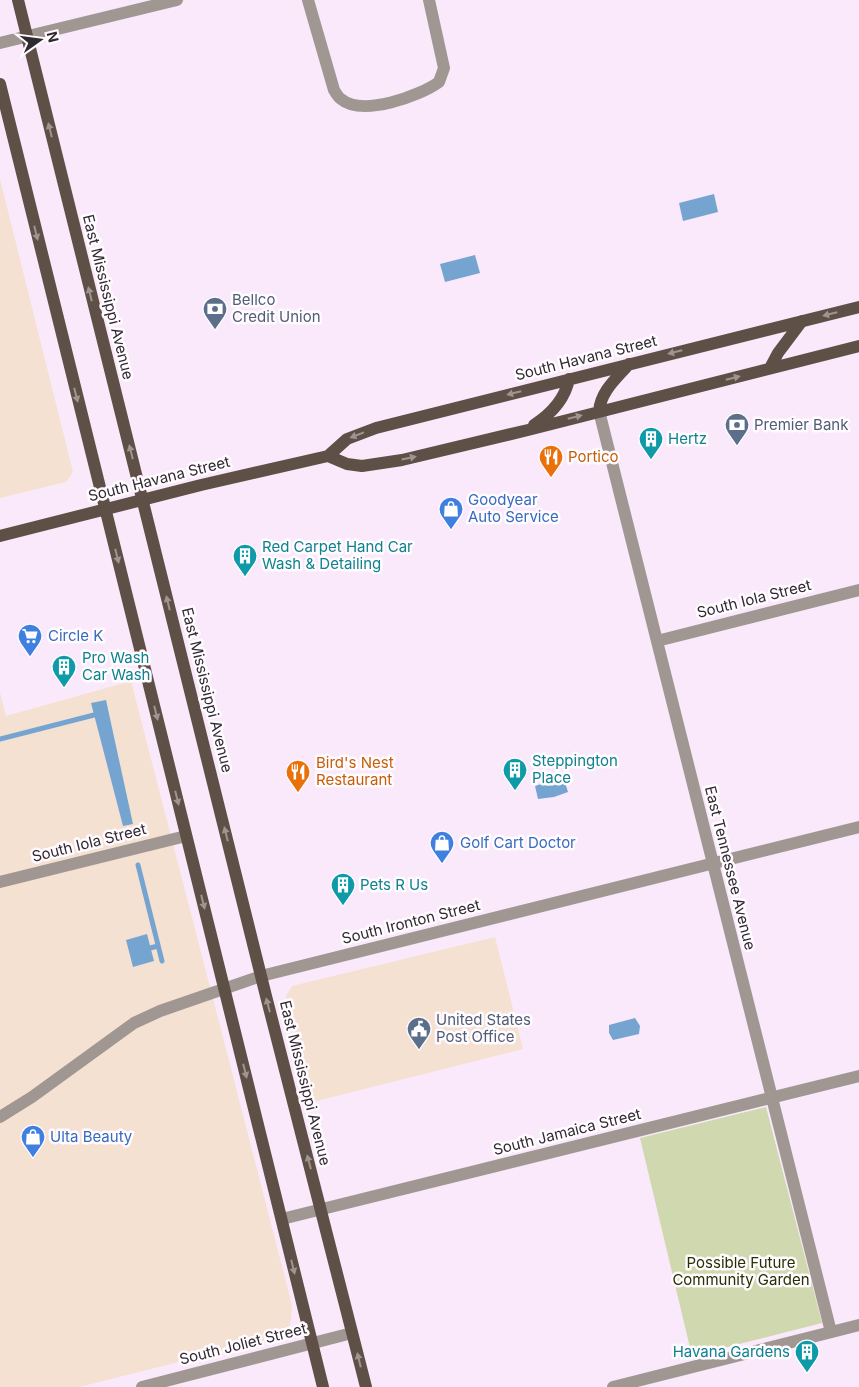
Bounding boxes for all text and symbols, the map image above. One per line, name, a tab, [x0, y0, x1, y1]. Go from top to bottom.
north arrow	[15, 15, 65, 65]
text: N	[44, 30, 63, 44]
one-way arrow	[46, 122, 54, 137]
street label: East Mississippi Avenue	[79, 212, 138, 381]
one-way arrow	[32, 226, 40, 241]
one-way arrow	[86, 287, 94, 302]
place label: Bellco Credit Union	[232, 290, 321, 326]
bank icon: Bellco Credit Union	[202, 296, 228, 330]
one-way arrow	[823, 310, 838, 318]
street label: South Havana Street	[513, 331, 659, 384]
one-way arrow	[667, 349, 682, 357]
one-way arrow	[725, 374, 740, 382]
one-way arrow	[72, 387, 80, 402]
one-way arrow	[506, 389, 521, 397]
bank icon: Premier Bank	[724, 412, 750, 446]
one-way arrow	[568, 413, 583, 421]
place label: Premier Bank	[754, 415, 849, 434]
building icon: Hertz	[638, 426, 664, 460]
place label: Hertz	[668, 429, 707, 448]
one-way arrow	[349, 431, 364, 439]
one-way arrow	[126, 444, 134, 459]
restaurant icon: Portico	[538, 444, 564, 478]
place label: Portico	[568, 447, 618, 466]
street label: South Havana Street	[86, 452, 232, 505]
one-way arrow	[401, 454, 416, 462]
place label: Goodyear Auto Service	[468, 490, 559, 526]
shop icon: Goodyear Auto Service	[438, 496, 464, 530]
place label: Red Carpet Hand Car Wash & Detailing	[262, 537, 413, 573]
building icon: Red Carpet Hand Car Wash & Detailing	[232, 543, 258, 577]
one-way arrow	[113, 548, 121, 563]
street label: South Iola Street	[695, 575, 813, 622]
one-way arrow	[164, 595, 172, 611]
street label: East Mississippi Avenue	[178, 605, 237, 774]
supermarket icon: Circle K	[17, 623, 43, 657]
place label: Circle K	[48, 626, 103, 645]
place label: Pro Wash Car Wash	[82, 648, 150, 684]
building icon: Pro Wash Car Wash	[51, 654, 77, 688]
one-way arrow	[152, 706, 160, 721]
place label: Steppington Place	[532, 751, 618, 787]
place label: Bird's Nest Restaurant	[316, 753, 394, 789]
building icon: Steppington Place	[502, 757, 528, 791]
restaurant icon: Bird's Nest Restaurant	[285, 759, 311, 793]
street label: East Tennessee Avenue	[701, 784, 760, 952]
one-way arrow	[173, 791, 181, 806]
street label: South Iola Street	[30, 819, 148, 866]
one-way arrow	[222, 827, 230, 842]
shop icon: Golf Cart Doctor	[429, 830, 455, 864]
place label: Golf Cart Doctor	[460, 833, 576, 852]
building icon: Pets R Us	[330, 872, 356, 906]
place label: Pets R Us	[360, 875, 428, 894]
one-way arrow	[199, 895, 207, 910]
street label: South Ironton Street	[340, 895, 482, 948]
one-way arrow	[264, 997, 272, 1012]
street label: East Mississippi Avenue	[276, 998, 335, 1167]
place label: United States Post Office	[436, 1010, 531, 1046]
public building icon: United States Post Office	[406, 1016, 432, 1050]
one-way arrow	[241, 1063, 249, 1078]
street label: South Jamaica Street	[491, 1104, 643, 1159]
shop icon: Ulta Beauty	[20, 1124, 46, 1158]
place label: Ulta Beauty	[50, 1127, 133, 1146]
one-way arrow	[305, 1155, 313, 1170]
park label: Possible Future Community Garden	[672, 1253, 810, 1289]
one-way arrow	[290, 1259, 298, 1274]
street label: South Joliet Street	[177, 1318, 309, 1369]
building icon: Havana Gardens	[794, 1339, 820, 1373]
place label: Havana Gardens	[673, 1342, 790, 1361]
one-way arrow	[355, 1353, 363, 1368]

